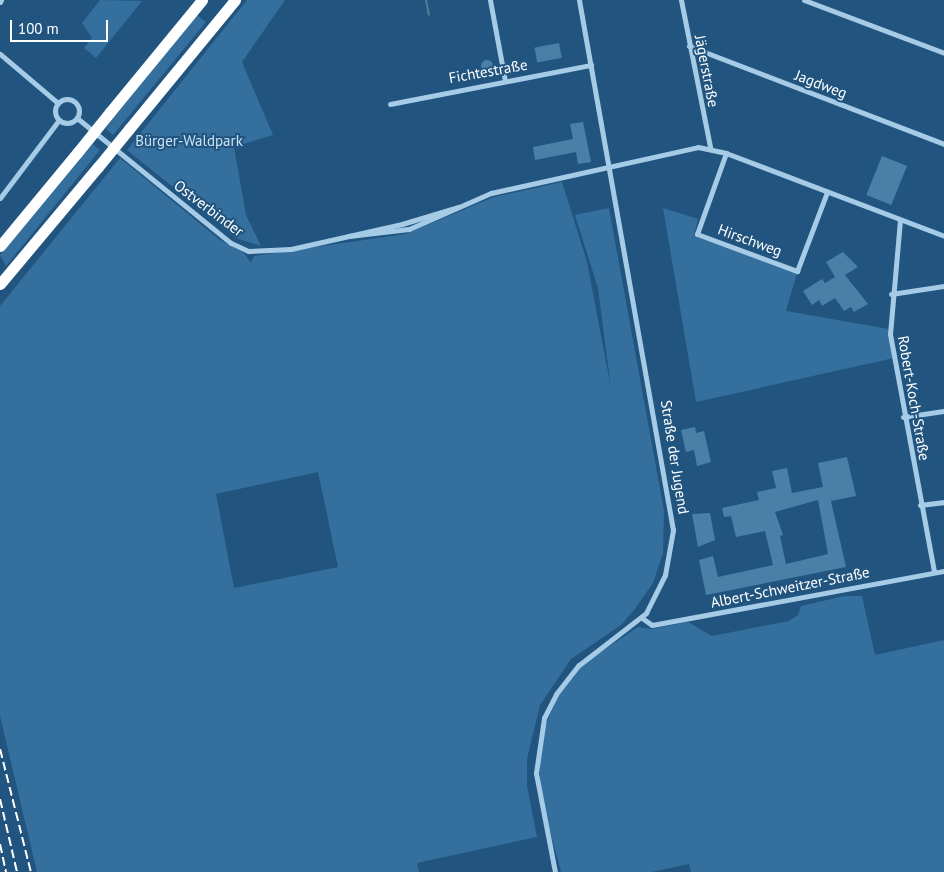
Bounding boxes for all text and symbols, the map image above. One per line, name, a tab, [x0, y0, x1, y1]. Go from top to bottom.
scale bar	[12, 10, 110, 42]
text: 100 m	[18, 19, 59, 38]
street label: Jägerstraße	[691, 33, 723, 109]
street label: Fichtestraße	[447, 55, 529, 87]
street label: Jagdweg	[792, 66, 850, 102]
park label: Bürger-Waldpark	[135, 132, 243, 150]
street label: Ostverbinder	[171, 176, 247, 240]
street label: Hirschweg	[716, 220, 784, 260]
street label: Robert-Koch-Straße	[894, 334, 934, 462]
street label: Straße der Jugend	[657, 399, 693, 515]
street label: Albert-Schweitzer-Straße	[709, 563, 871, 611]

